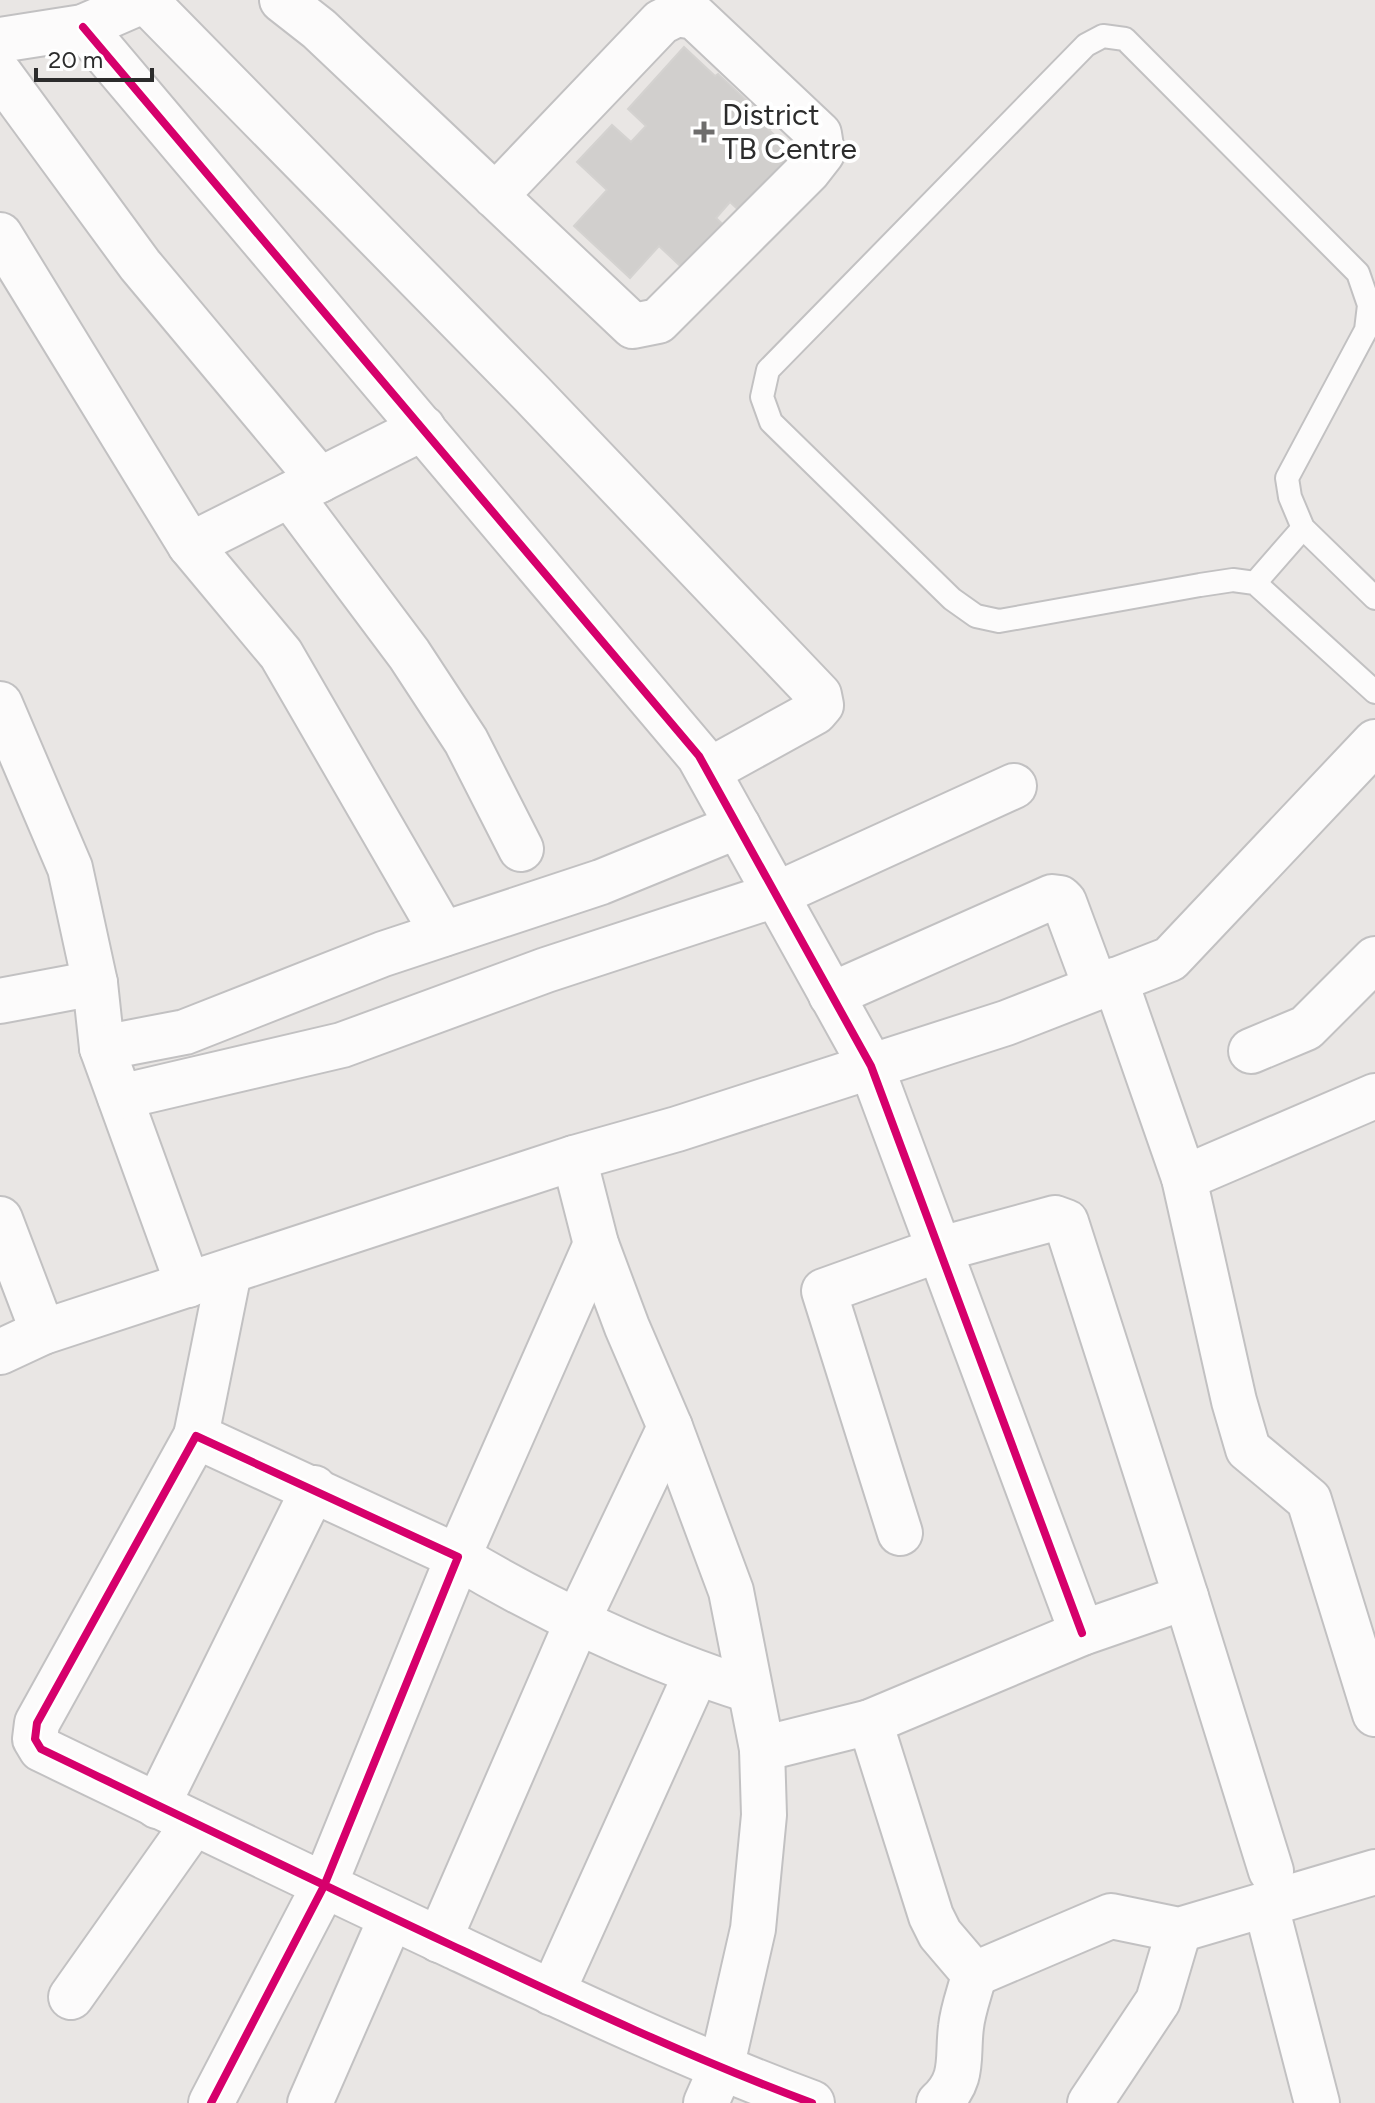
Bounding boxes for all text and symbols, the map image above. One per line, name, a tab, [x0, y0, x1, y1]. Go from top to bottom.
scale bar	[36, 32, 152, 82]
text: 20 m	[48, 45, 103, 74]
place label: District TB Centre	[722, 96, 857, 167]
marker: District TB Centre	[693, 121, 715, 143]

